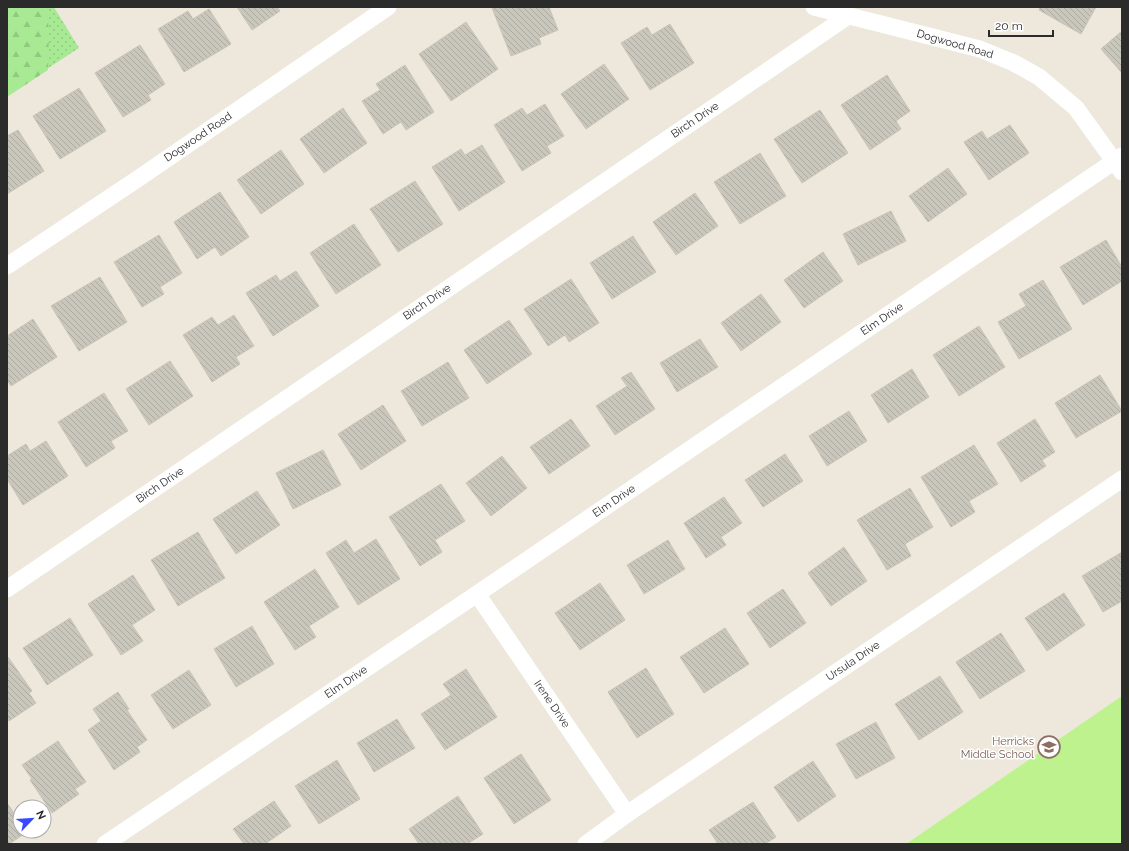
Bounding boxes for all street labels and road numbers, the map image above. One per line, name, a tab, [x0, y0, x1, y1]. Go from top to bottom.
street label: Dogwood Road	[915, 27, 995, 61]
street label: Birch Drive	[669, 99, 722, 141]
street label: Dogwood Road	[162, 109, 235, 164]
street label: Birch Drive	[401, 281, 454, 323]
street label: Elm Drive	[858, 300, 906, 338]
street label: Birch Drive	[134, 464, 187, 506]
street label: Elm Drive	[590, 482, 638, 520]
street label: Ursula Drive	[824, 638, 883, 684]
street label: Elm Drive	[322, 663, 370, 701]
street label: Irene Drive	[531, 678, 573, 731]

